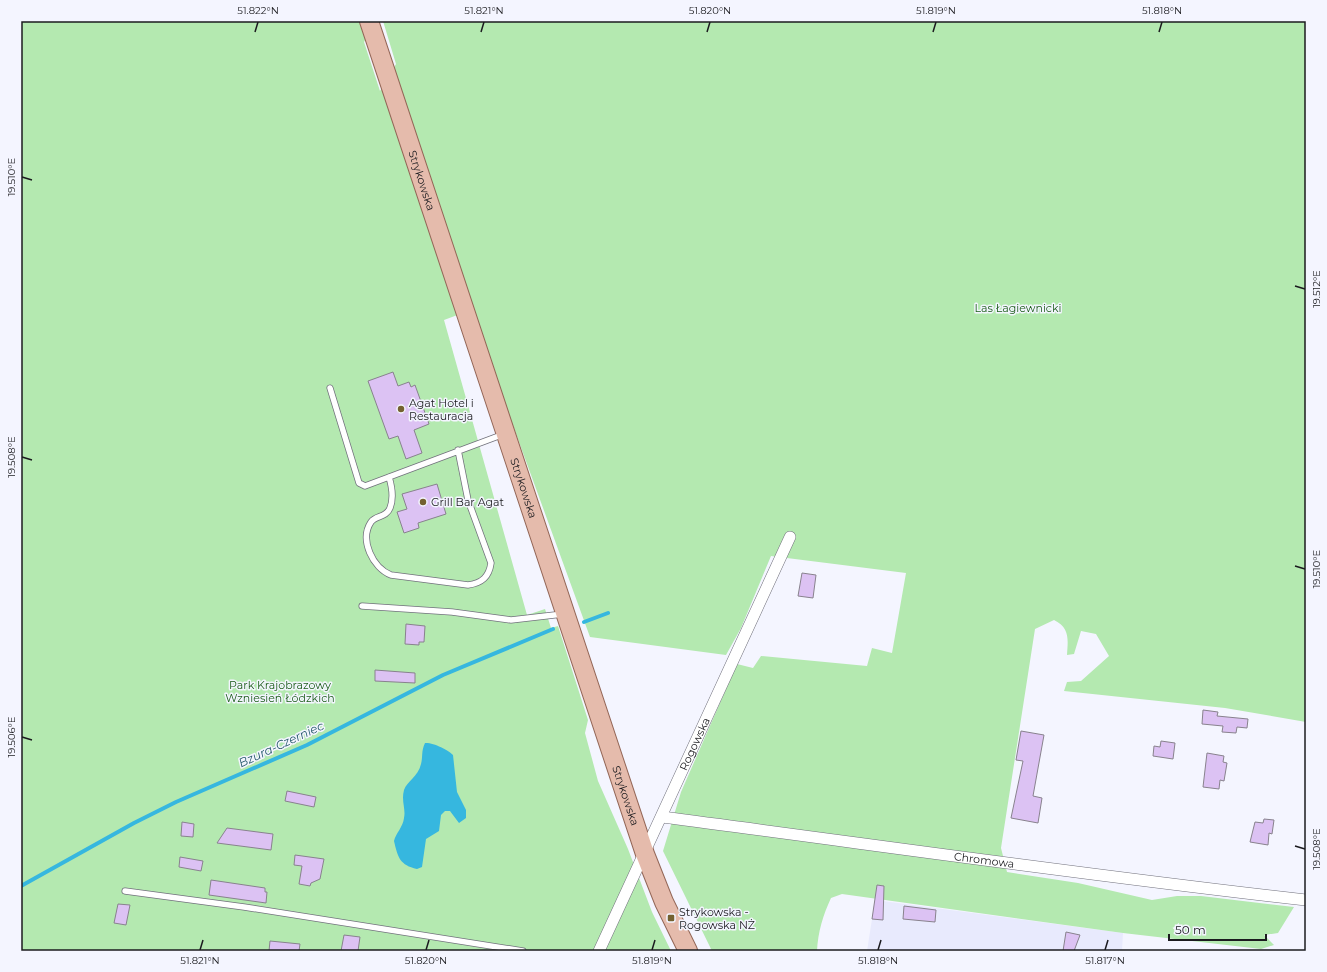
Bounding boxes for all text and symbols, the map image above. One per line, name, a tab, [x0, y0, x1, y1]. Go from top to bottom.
text: 51.822°N	[237, 4, 279, 17]
text: 51.821°N	[464, 4, 504, 17]
text: 51.820°N	[689, 4, 731, 17]
text: 51.819°N	[916, 4, 956, 17]
text: 51.818°N	[1142, 4, 1182, 17]
street label: Strykowska	[405, 149, 438, 212]
text: 19.510°E	[5, 157, 18, 196]
text: 19.512°E	[1310, 270, 1323, 308]
park label: Las Łagiewnicki	[975, 301, 1062, 315]
place label: Agat Hotel i Restauracja	[409, 396, 474, 423]
marker: Agat Hotel i Restauracja	[396, 404, 406, 414]
text: 19.508°E	[5, 436, 18, 478]
street label: Strykowska	[507, 456, 540, 520]
place label: Grill Bar Agat	[431, 495, 505, 509]
marker: Grill Bar Agat	[418, 497, 428, 507]
text: 19.510°E	[1310, 549, 1323, 588]
park label: Park Krajobrazowy Wzniesień Łódzkich	[225, 678, 335, 705]
street label: Rogowska	[676, 715, 713, 773]
text: 19.506°E	[5, 716, 18, 757]
water label: Bzura-Czerniec	[236, 718, 326, 770]
street label: Strykowska	[609, 764, 642, 827]
text: 19.508°E	[1310, 828, 1323, 870]
street label: Chromowa	[953, 849, 1015, 871]
place label: Strykowska - Rogowska NŻ	[679, 905, 755, 932]
marker: Strykowska - Rogowska NŻ	[666, 913, 676, 923]
scale bar	[1169, 916, 1266, 942]
text: 50 m	[1175, 922, 1206, 937]
text: 51.821°N	[180, 954, 220, 967]
text: 51.820°N	[405, 954, 447, 967]
text: 51.819°N	[632, 954, 672, 967]
text: 51.818°N	[858, 954, 898, 967]
text: 51.817°N	[1085, 954, 1125, 967]

